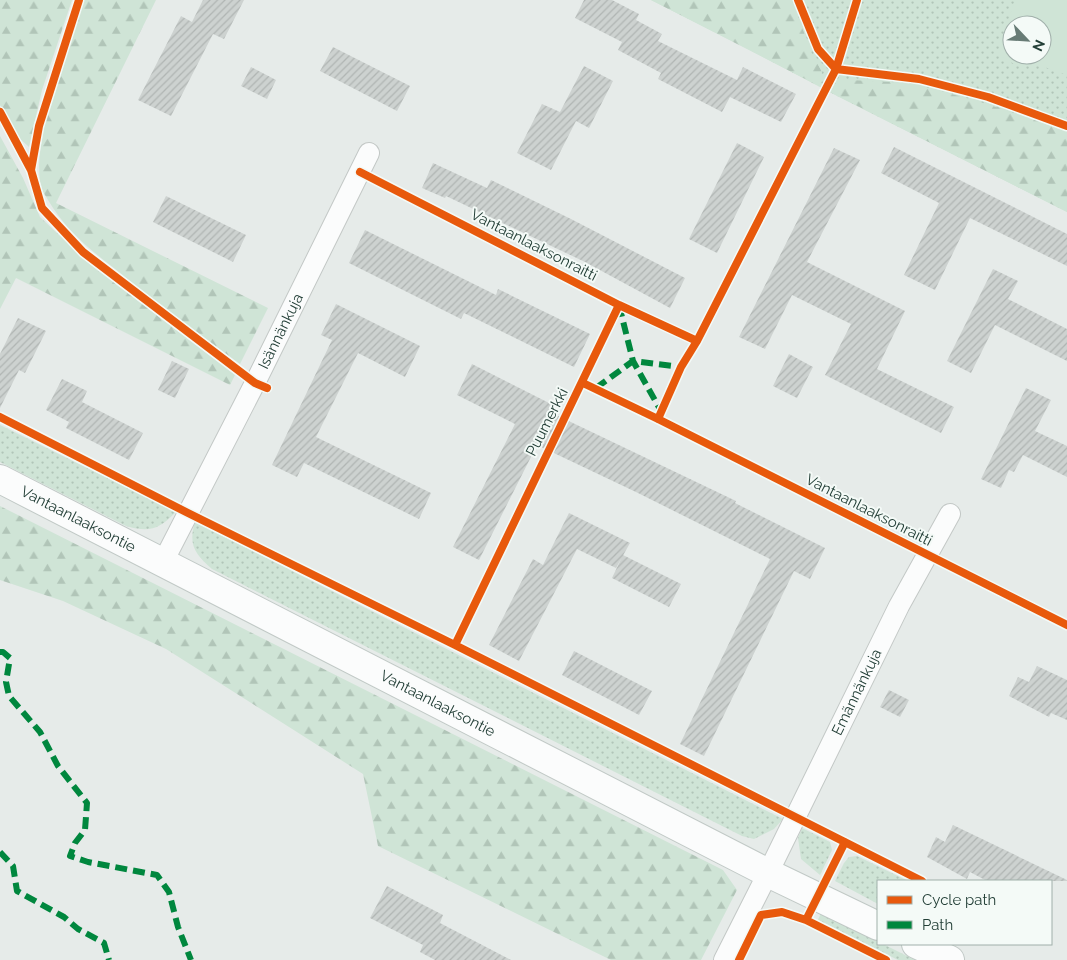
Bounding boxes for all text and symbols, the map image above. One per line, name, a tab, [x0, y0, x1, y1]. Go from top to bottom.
north arrow	[1002, 15, 1052, 65]
text: N	[1029, 37, 1048, 54]
street label: Vantaanlaaksonraitti	[468, 205, 600, 285]
street label: Isännänkuja	[254, 291, 307, 372]
street label: Puumerkki	[522, 385, 572, 459]
street label: Vantaanlaaksonraitti	[803, 470, 935, 550]
street label: Vantaanlaaksontie	[18, 482, 139, 556]
street label: Emännänkuja	[828, 646, 886, 738]
street label: Vantaanlaaksontie	[377, 667, 498, 741]
legend	[877, 880, 1052, 945]
text: Cycle path	[922, 891, 996, 909]
text: Path	[922, 916, 953, 934]

